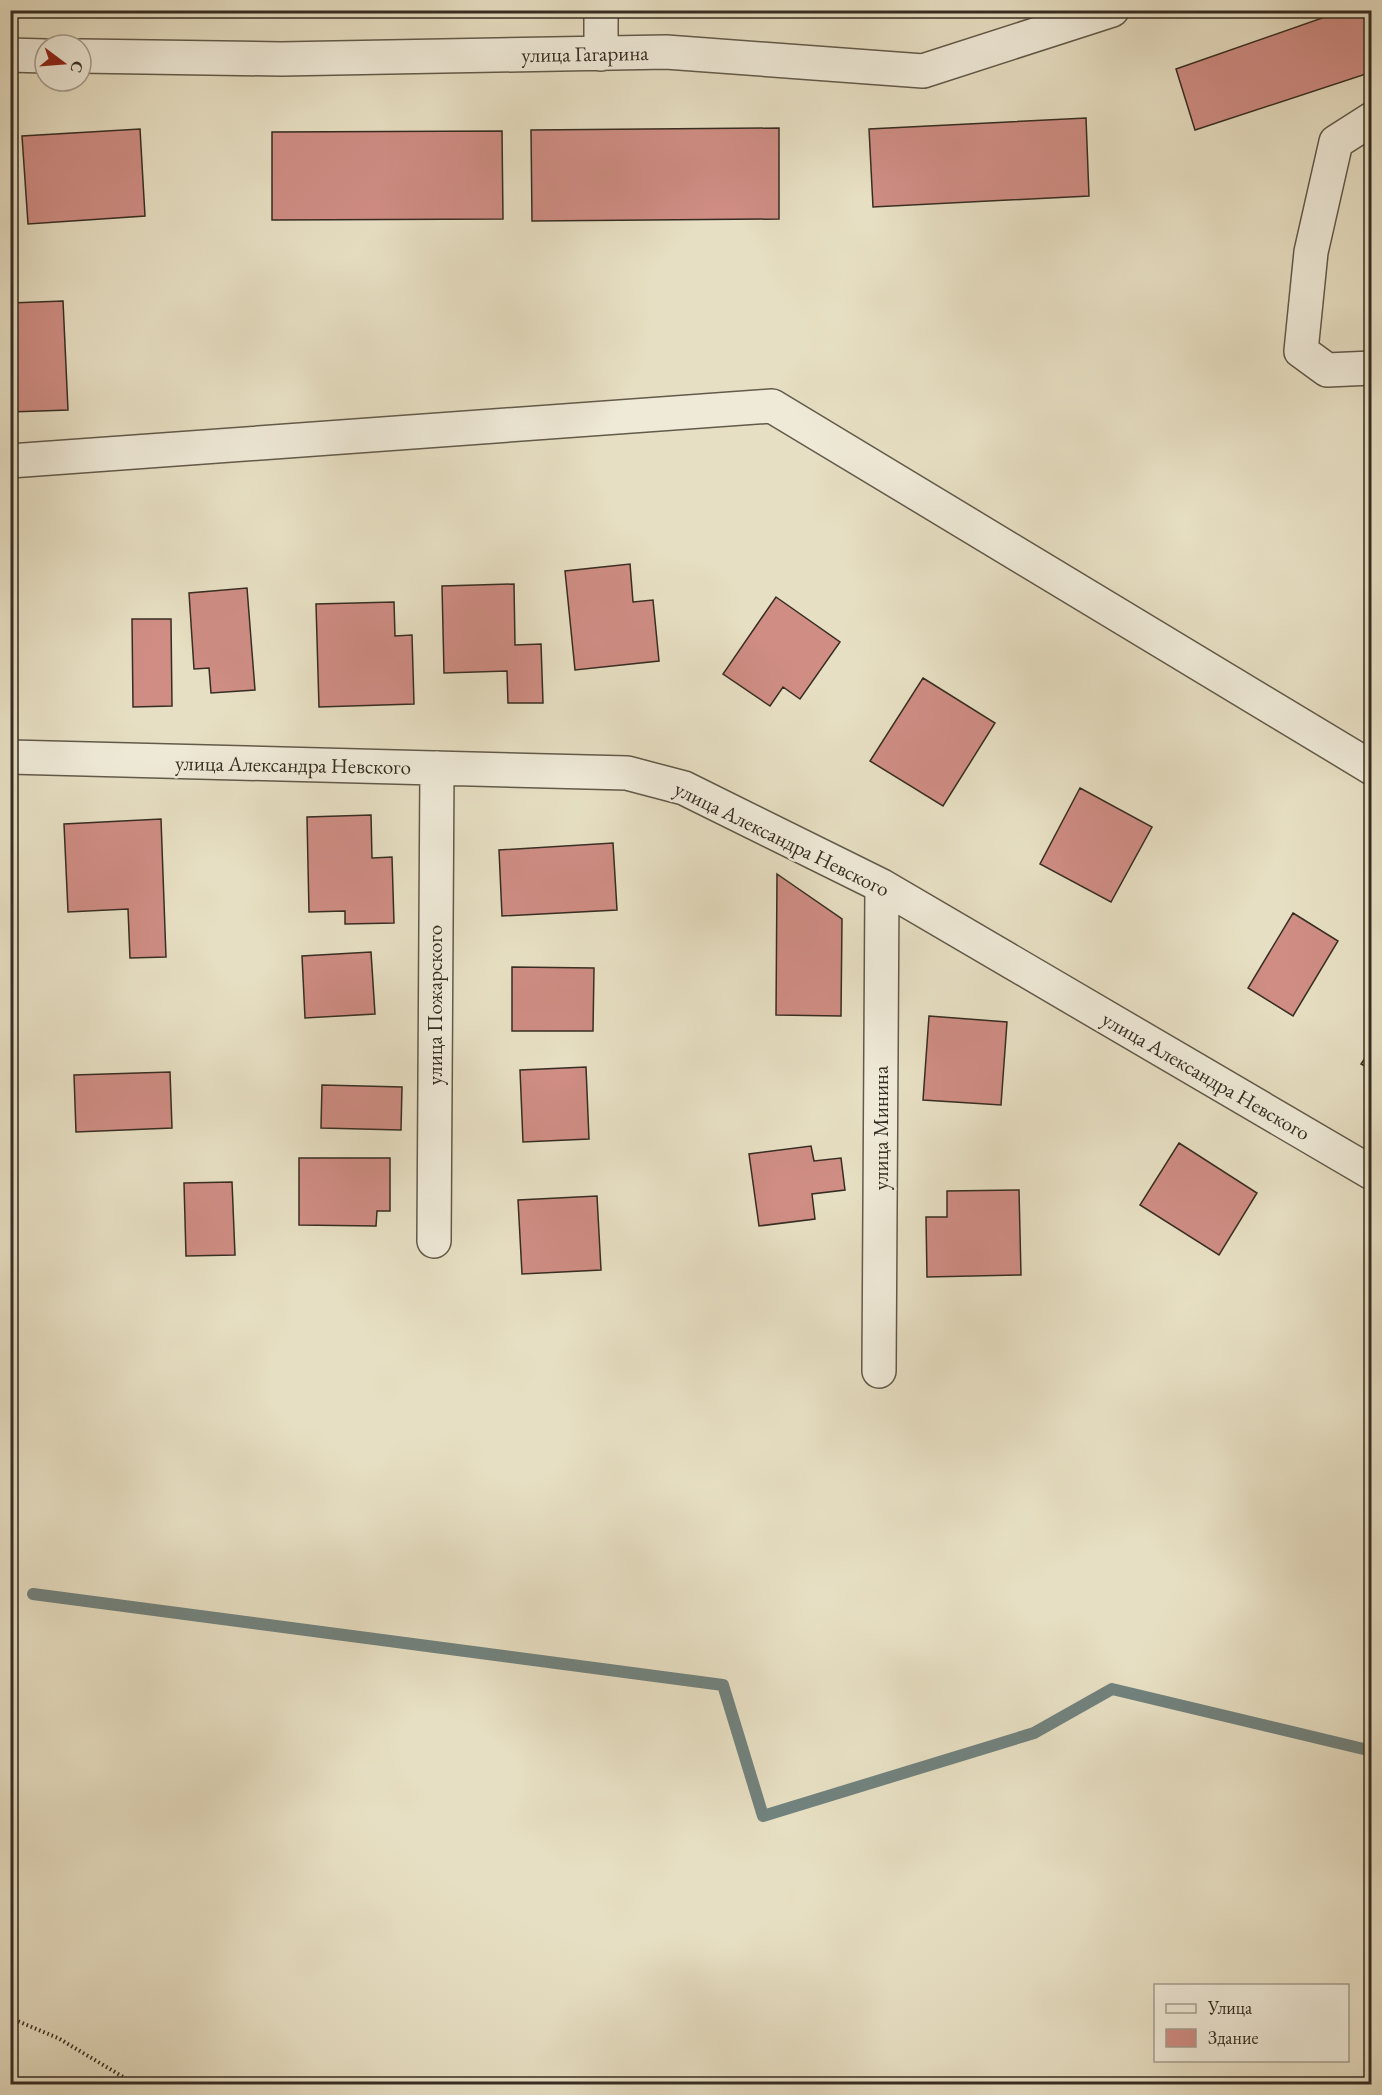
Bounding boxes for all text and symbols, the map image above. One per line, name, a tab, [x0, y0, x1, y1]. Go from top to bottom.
north arrow	[33, 33, 93, 93]
street label: улица Гагарина	[521, 39, 649, 68]
text: С	[65, 59, 89, 75]
street label: улица Александра Невского	[175, 749, 411, 780]
street label: улица Александра Невского	[670, 775, 894, 902]
street label: улица Пожарского	[421, 925, 448, 1085]
street label: улица Александра Невского	[1097, 1005, 1315, 1146]
street label: улица Минина	[867, 1065, 894, 1190]
legend	[1154, 1984, 1349, 2062]
text: Улица	[1207, 1996, 1253, 2019]
text: Здание	[1208, 2026, 1258, 2049]

